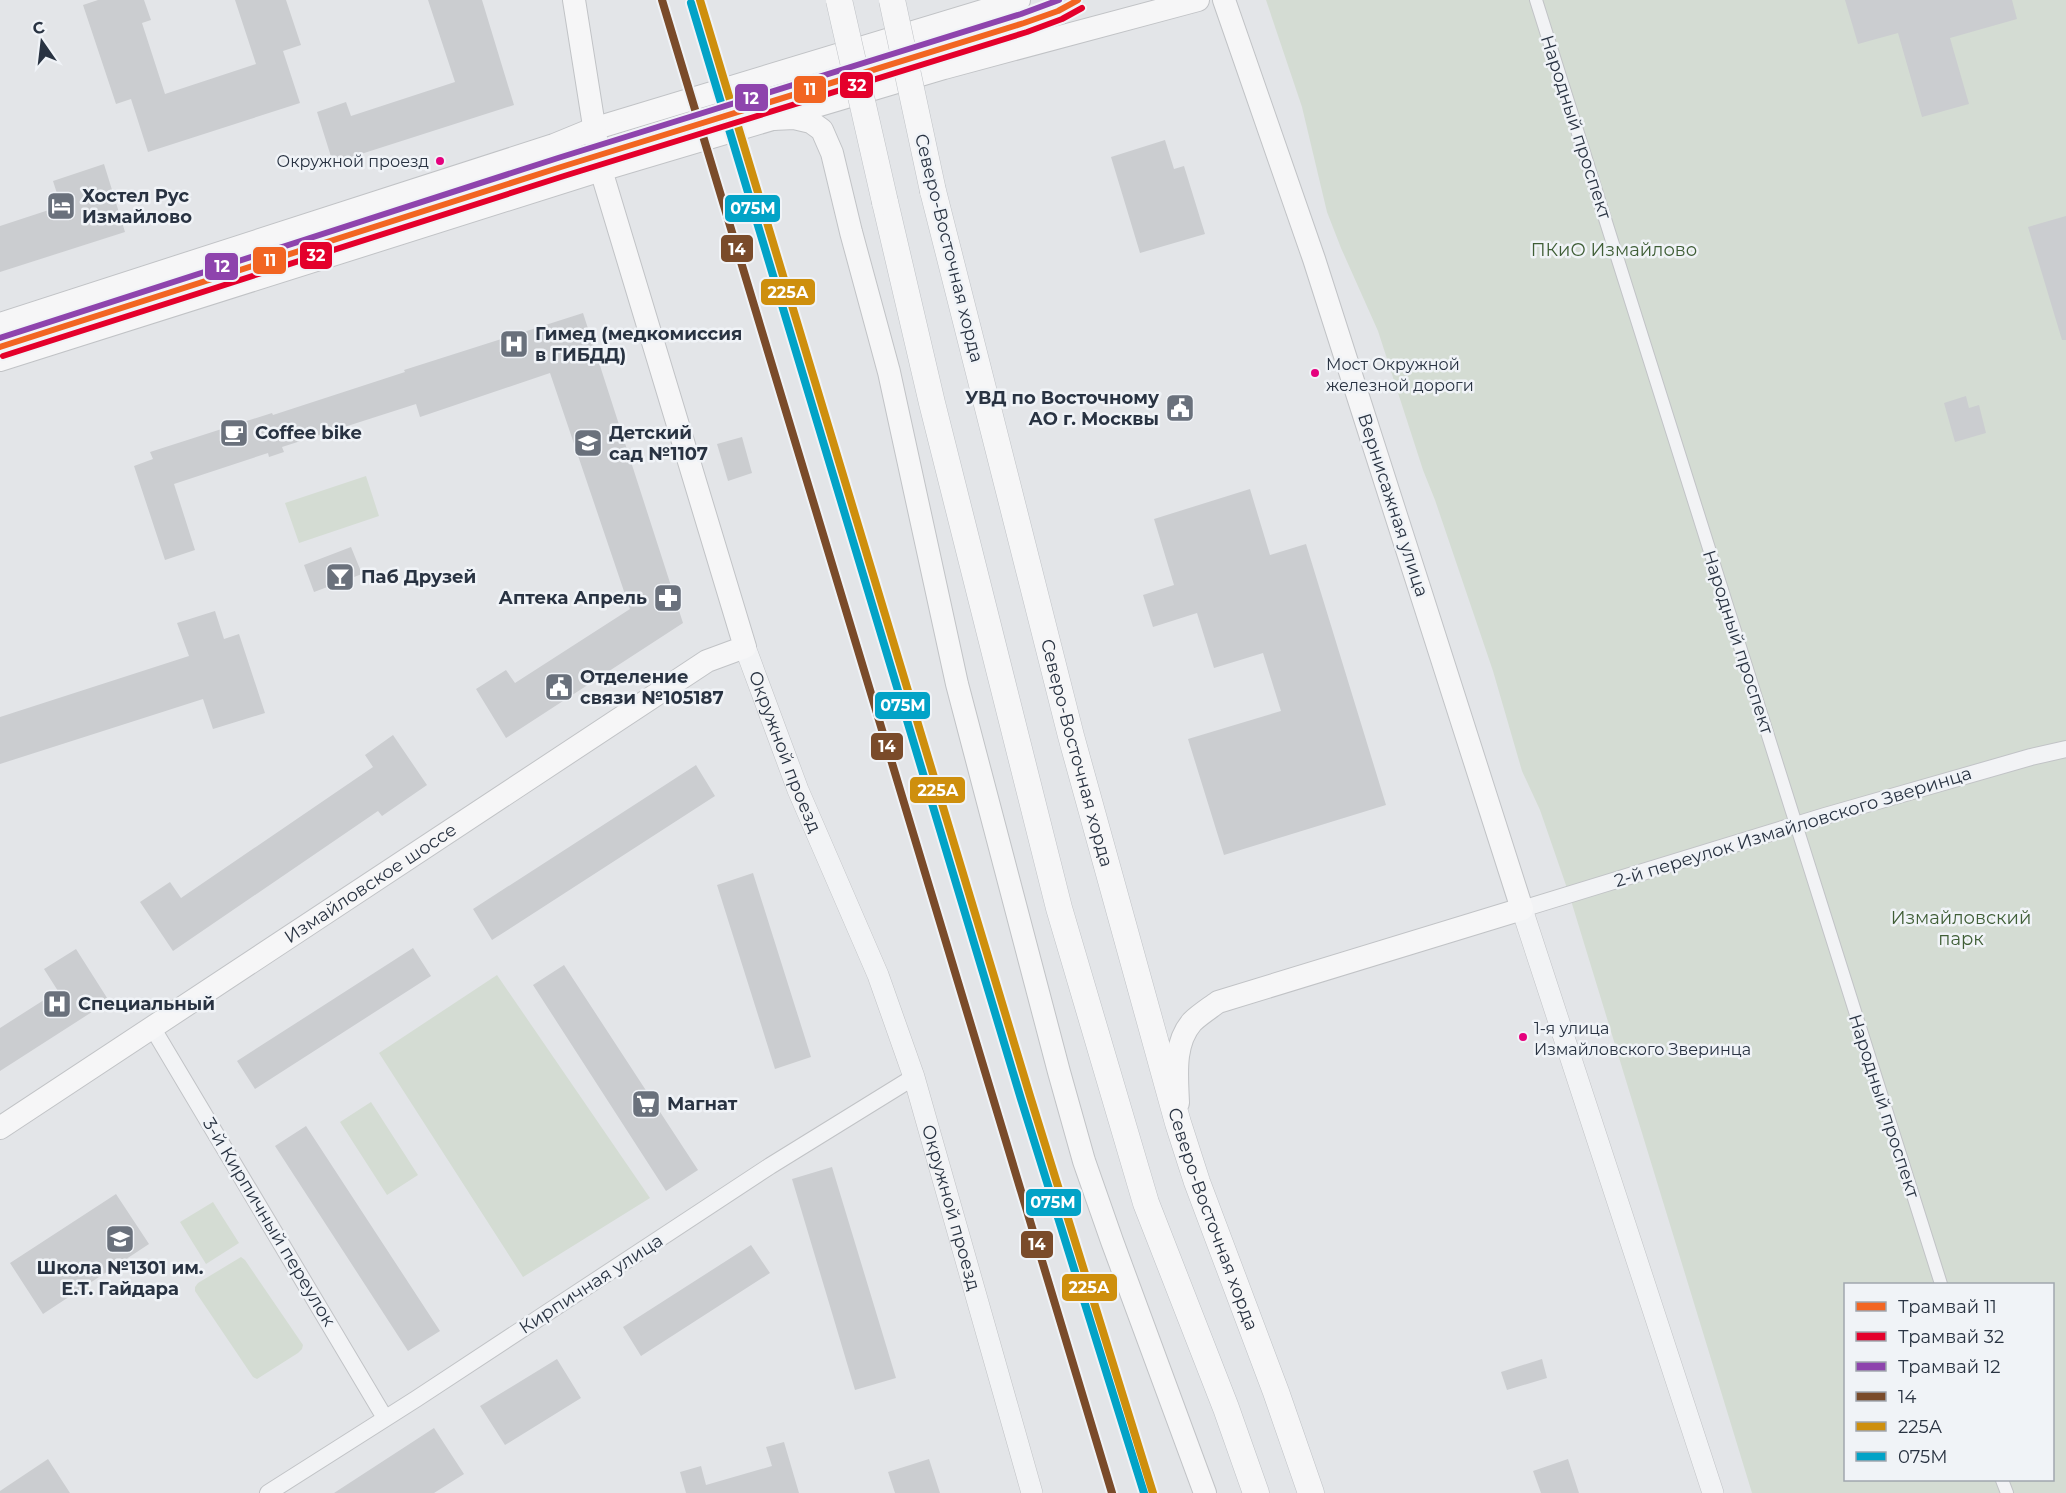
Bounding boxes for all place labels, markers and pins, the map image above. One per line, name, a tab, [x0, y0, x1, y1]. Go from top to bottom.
place label: Окружной проезд	[277, 152, 429, 171]
marker: Окружной проезд	[434, 155, 446, 167]
place label: Хостел Рус Измайлово	[82, 185, 192, 228]
hotel icon: Хостел Рус Измайлово	[45, 190, 77, 222]
place label: Гимед (медкомиссия в ГИБДД)	[535, 323, 742, 366]
hospital icon: Гимед (медкомиссия в ГИБДД)	[498, 328, 530, 360]
place label: Мост Окружной железной дороги	[1326, 355, 1474, 395]
marker: Мост Окружной железной дороги	[1309, 367, 1321, 379]
place label: УВД по Восточному АО г. Москвы	[965, 387, 1160, 430]
public building icon: УВД по Восточному АО г. Москвы	[1164, 392, 1196, 424]
cafe icon: Coffee bike	[218, 417, 250, 449]
place label: Coffee bike	[255, 422, 362, 444]
place label: Детский сад №1107	[609, 422, 708, 465]
school or university icon: Детский сад №1107	[572, 427, 604, 459]
bar icon: Паб Друзей	[324, 561, 356, 593]
place label: Паб Друзей	[361, 566, 476, 588]
pharmacy icon: Аптека Апрель	[652, 582, 684, 614]
place label: Аптека Апрель	[499, 587, 647, 609]
place label: Отделение связи №105187	[580, 666, 724, 709]
public building icon: Отделение связи №105187	[543, 671, 575, 703]
hospital icon: Специальный	[41, 988, 73, 1020]
place label: Специальный	[78, 993, 215, 1015]
place label: 1-я улица Измайловского Зверинца	[1534, 1019, 1751, 1059]
marker: 1-я улица Измайловского Зверинца	[1517, 1031, 1529, 1043]
supermarket icon: Магнат	[630, 1088, 662, 1120]
place label: Магнат	[667, 1093, 738, 1115]
school or university icon: Школа №1301 им. Е.Т. Гайдара	[104, 1223, 136, 1255]
place label: Школа №1301 им. Е.Т. Гайдара	[36, 1257, 204, 1300]

